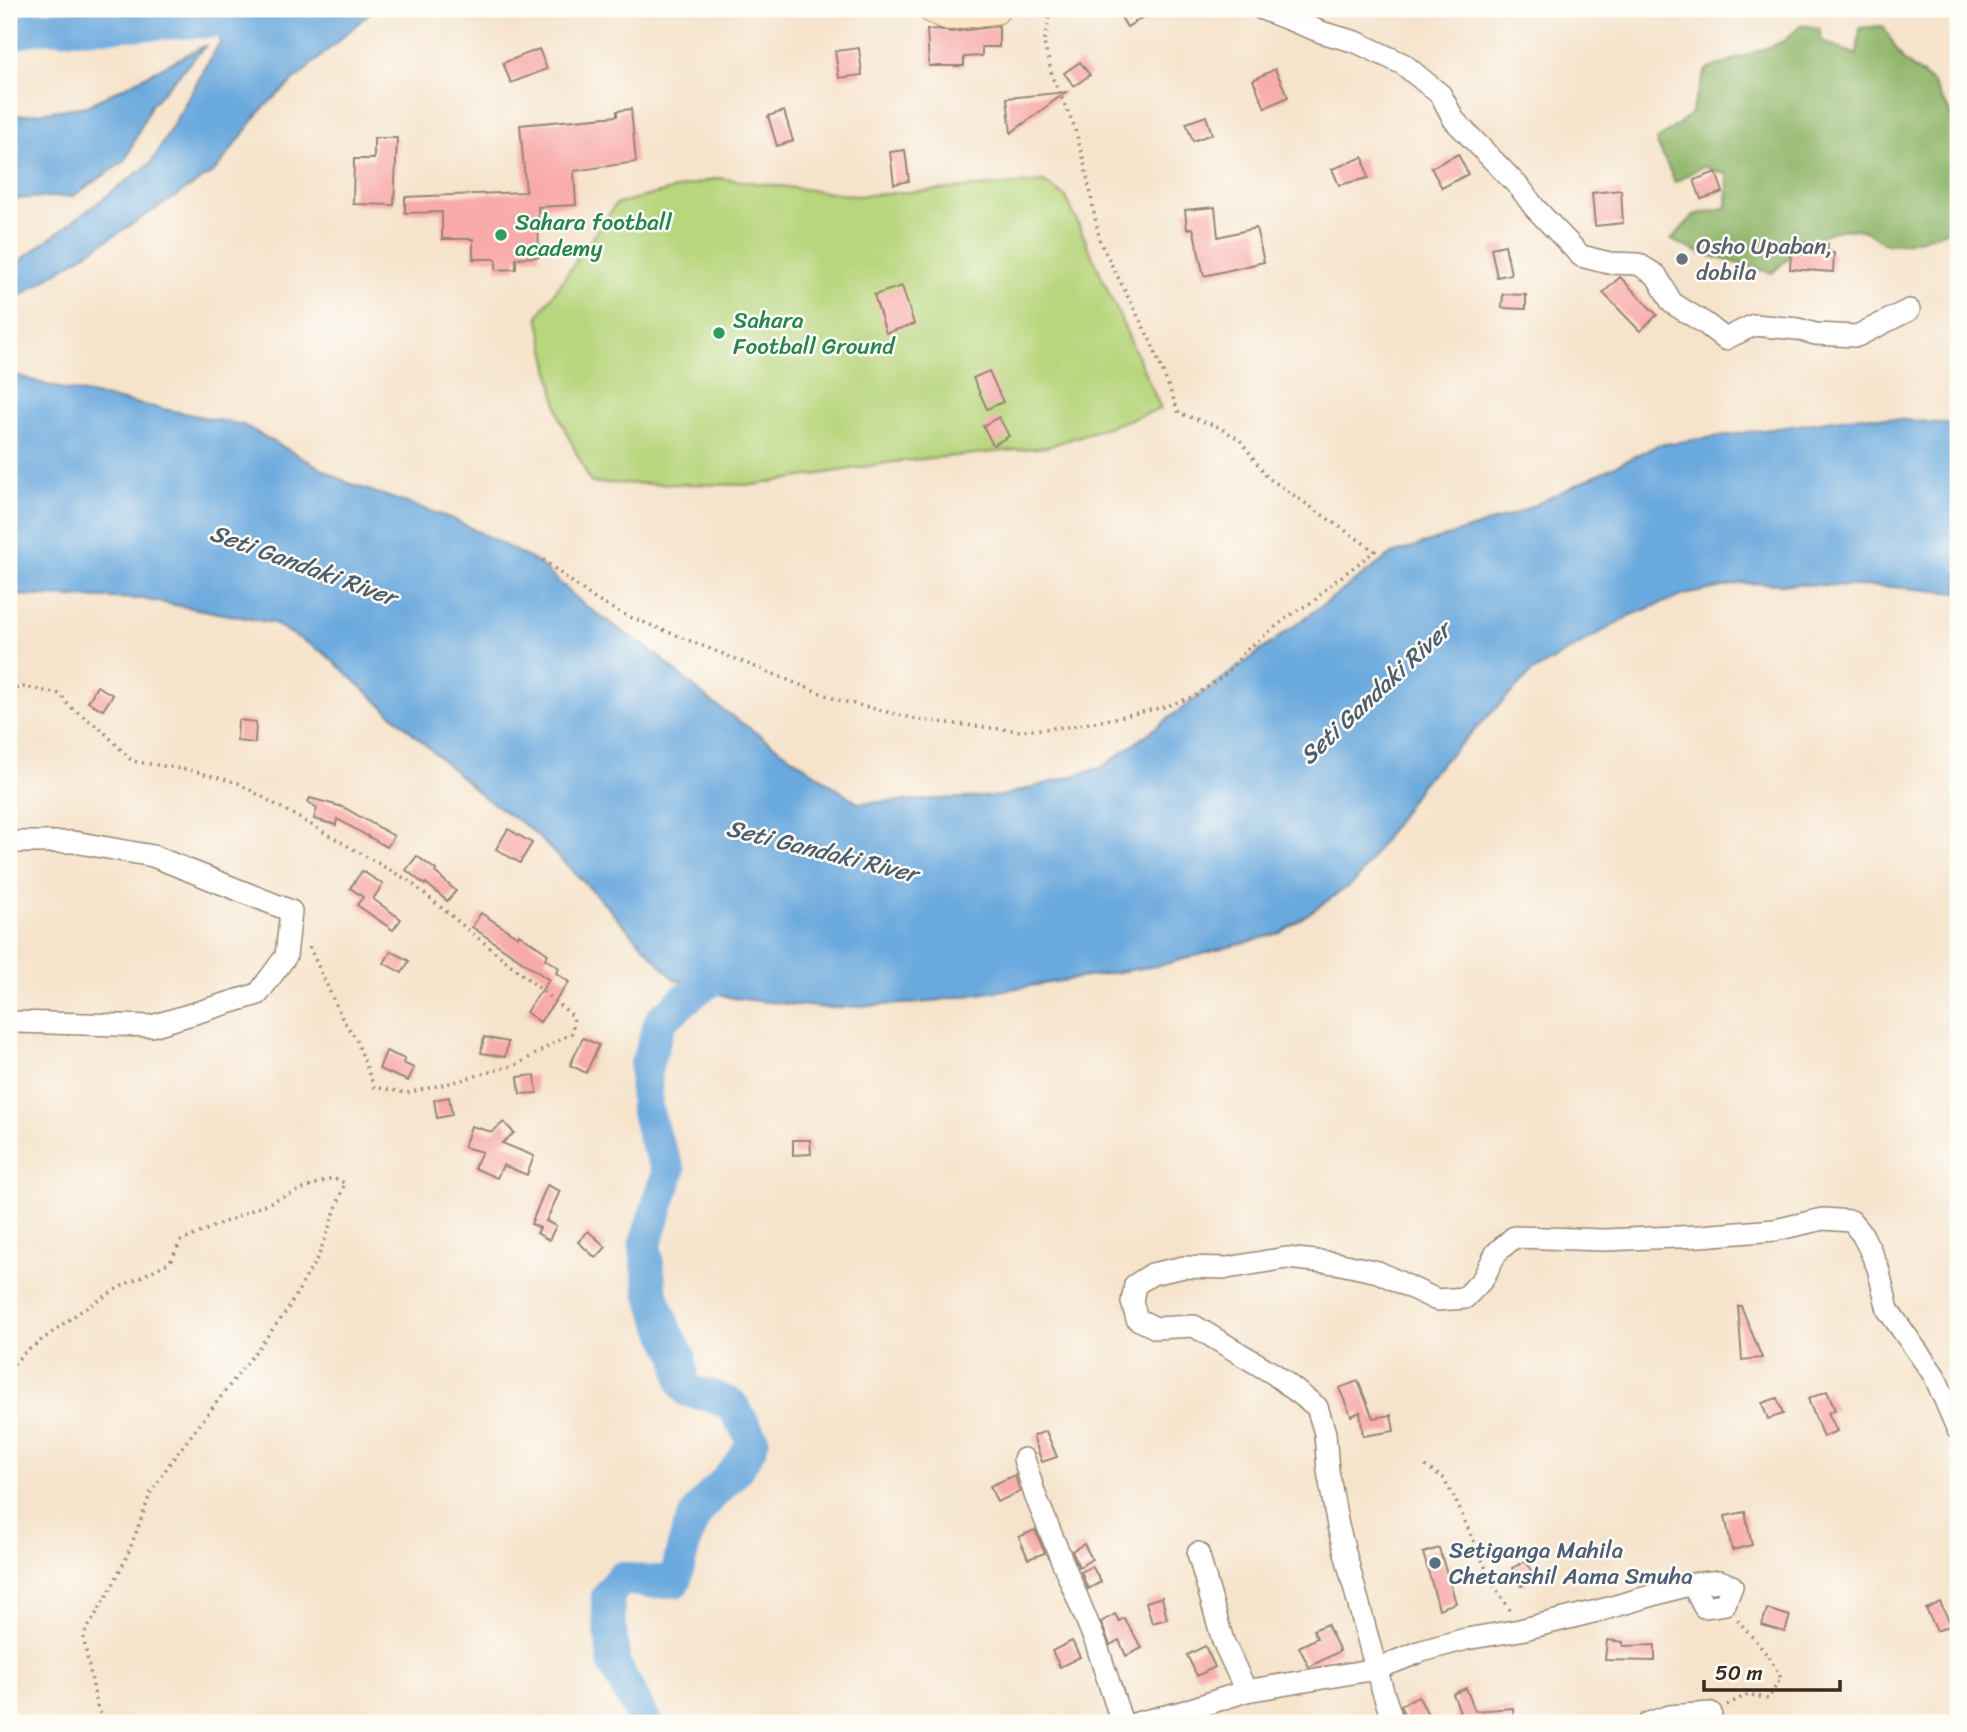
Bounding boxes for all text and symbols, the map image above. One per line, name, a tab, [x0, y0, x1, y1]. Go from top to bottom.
place label: Sahara football academy	[515, 202, 672, 269]
place label: Osho Upaban, dobila	[1696, 226, 1833, 293]
marker: Sahara football academy	[493, 227, 509, 243]
marker: Osho Upaban, dobila	[1674, 251, 1690, 267]
place label: Sahara Football Ground	[733, 300, 896, 367]
marker: Sahara Football Ground	[711, 325, 727, 341]
water label: Seti Gandaki River	[204, 512, 406, 620]
water label: Seti Gandaki River	[1289, 608, 1464, 775]
water label: Seti Gandaki River	[722, 807, 926, 896]
place label: Setiganga Mahila Chetanshil Aama Smuha	[1449, 1530, 1693, 1597]
marker: Setiganga Mahila Chetanshil Aama Smuha	[1427, 1555, 1443, 1571]
scale bar	[1704, 1648, 1841, 1692]
text: 50 m	[1715, 1654, 1763, 1692]

